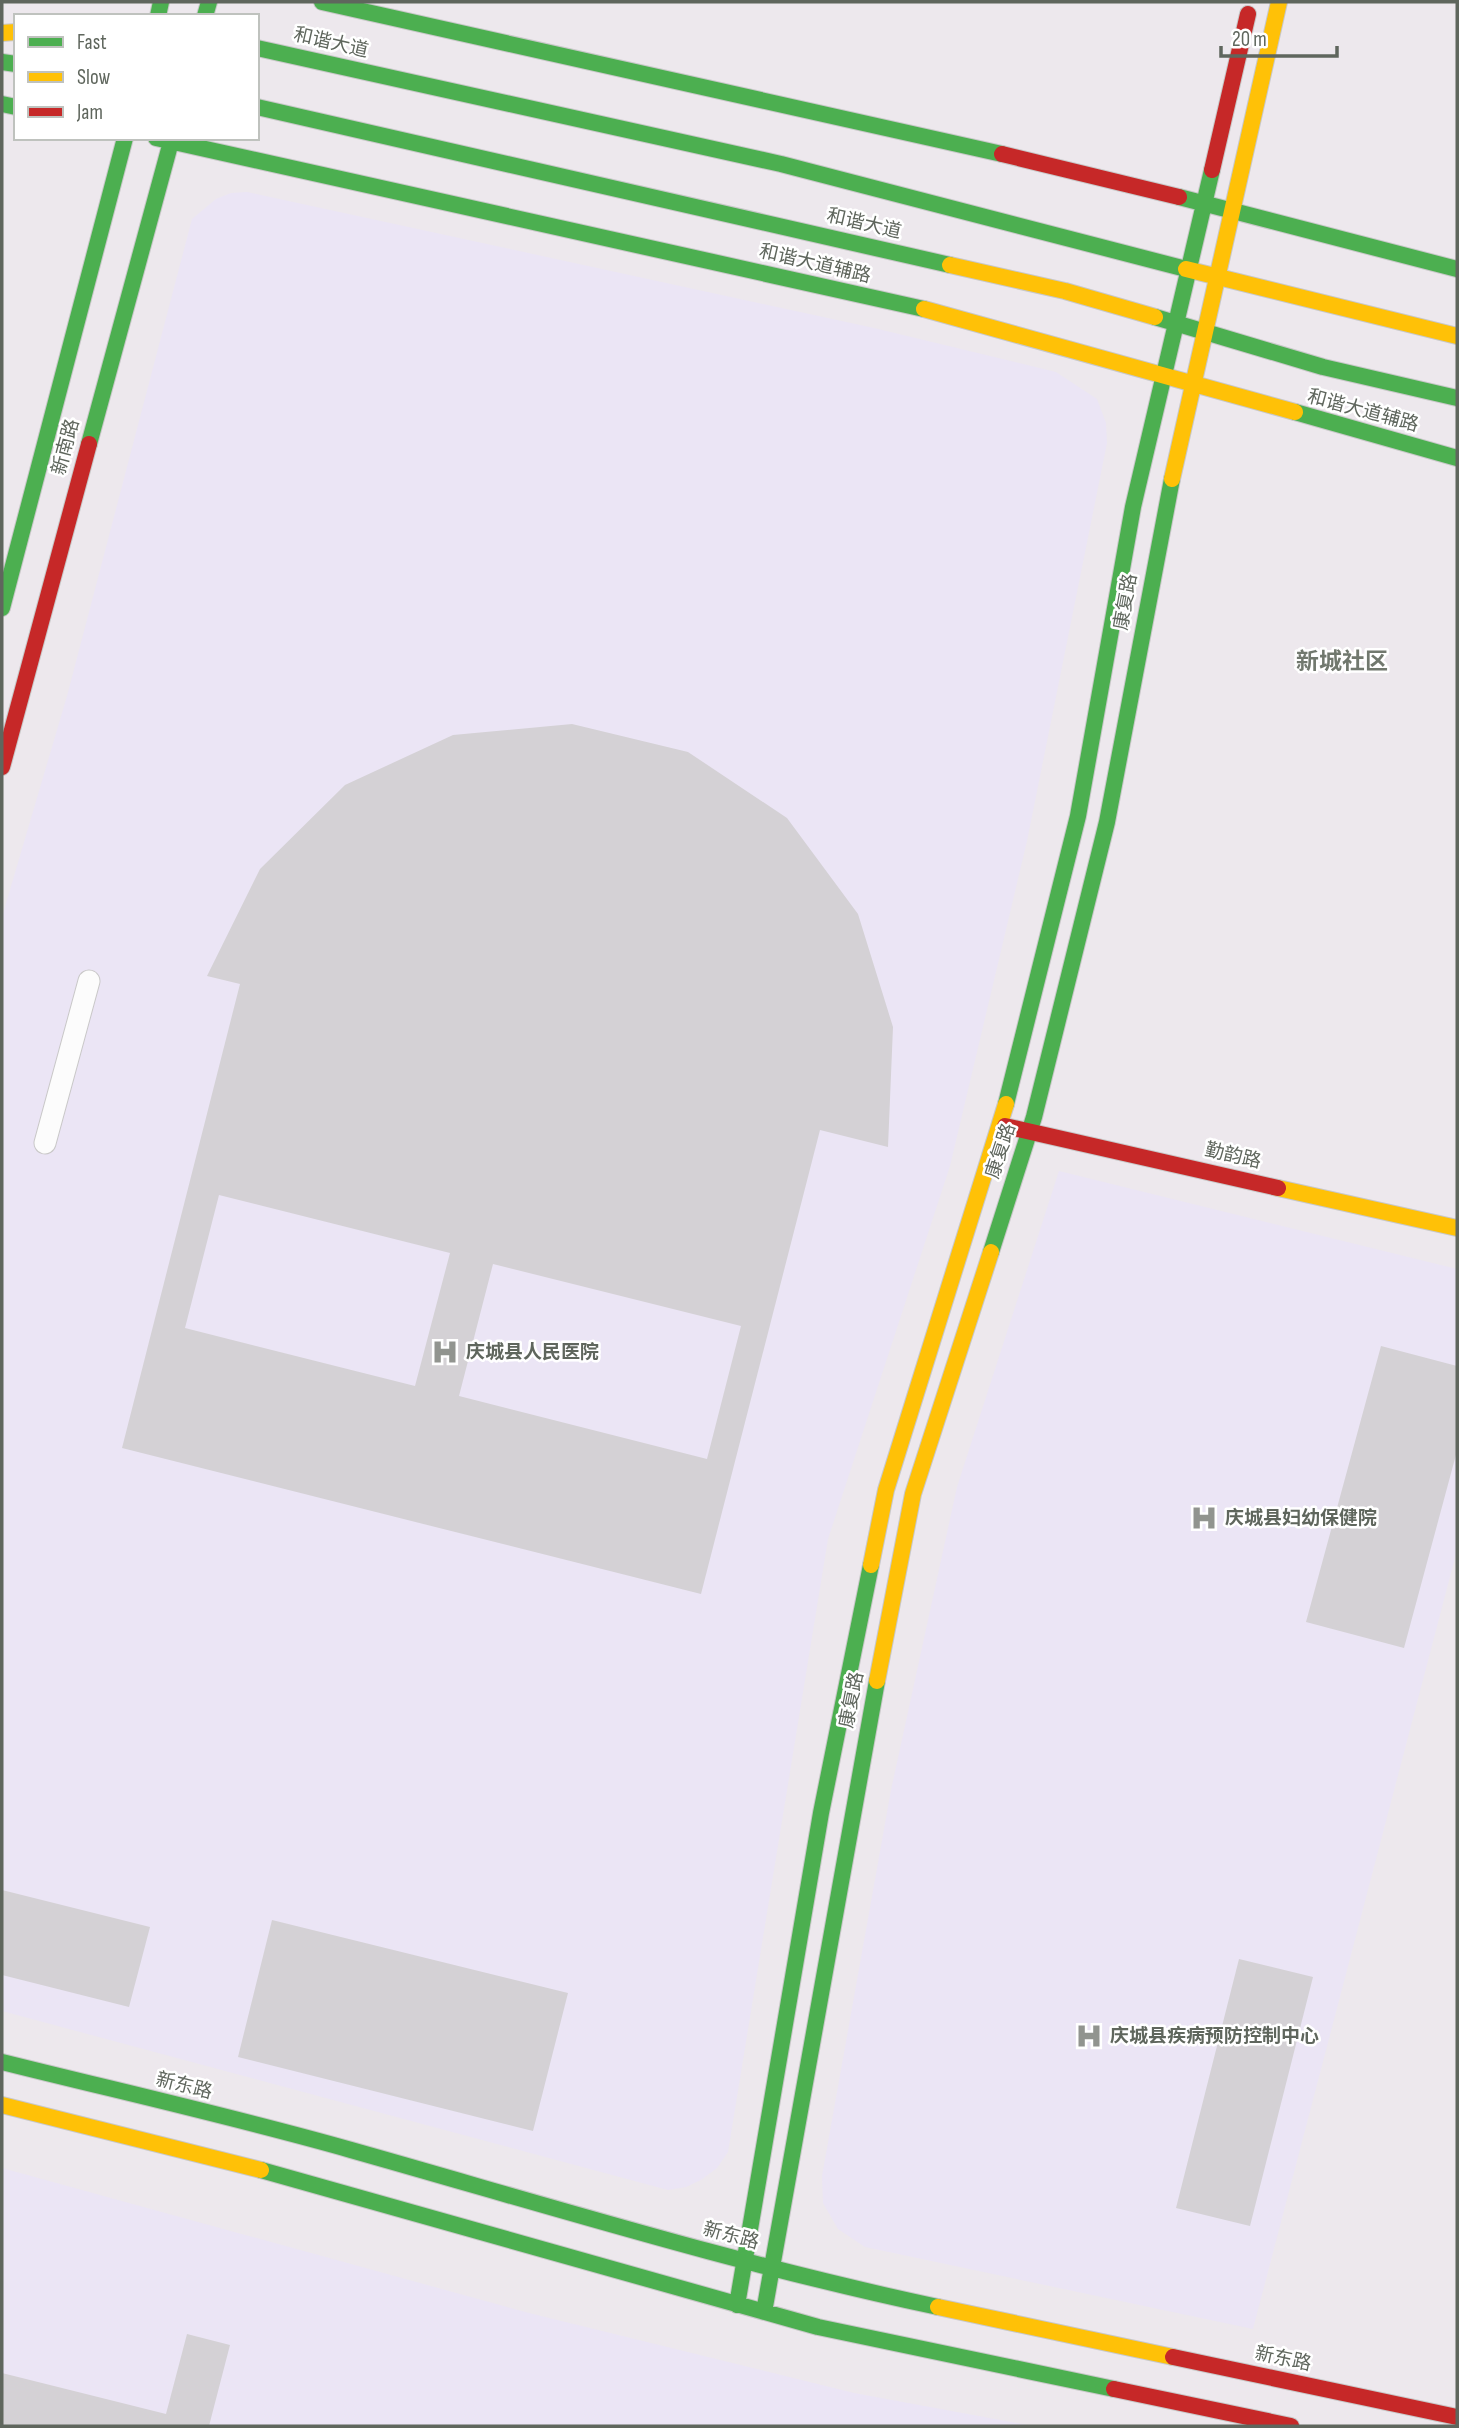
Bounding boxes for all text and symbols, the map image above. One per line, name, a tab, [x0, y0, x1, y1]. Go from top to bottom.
legend	[14, 14, 259, 140]
scale bar	[1221, 14, 1336, 58]
street label: 和谐大道	[291, 23, 371, 63]
text: 20 m	[1232, 27, 1267, 52]
text: Fast	[77, 30, 107, 55]
text: Slow	[77, 65, 111, 90]
text: Jam	[76, 100, 103, 125]
street label: 和谐大道	[824, 204, 904, 244]
street label: 和谐大道辅路	[757, 240, 873, 288]
street label: 和谐大道辅路	[1305, 385, 1421, 437]
street label: 新南路	[48, 416, 84, 478]
street label: 康复路	[1110, 572, 1142, 632]
district label: 新城社区	[1296, 648, 1388, 676]
street label: 康复路	[981, 1120, 1021, 1182]
street label: 勤韵路	[1203, 1138, 1263, 1174]
hospital icon: 庆城县人民医院	[430, 1337, 460, 1367]
place label: 庆城县人民医院	[466, 1341, 599, 1364]
hospital icon: 庆城县妇幼保健院	[1189, 1503, 1219, 1533]
place label: 庆城县妇幼保健院	[1225, 1507, 1377, 1530]
street label: 康复路	[835, 1670, 869, 1730]
hospital icon: 庆城县疾病预防控制中心	[1074, 2021, 1104, 2051]
place label: 庆城县疾病预防控制中心	[1110, 2025, 1319, 2048]
street label: 新东路	[154, 2068, 214, 2104]
street label: 新东路	[700, 2218, 762, 2254]
street label: 新东路	[1253, 2342, 1313, 2376]

